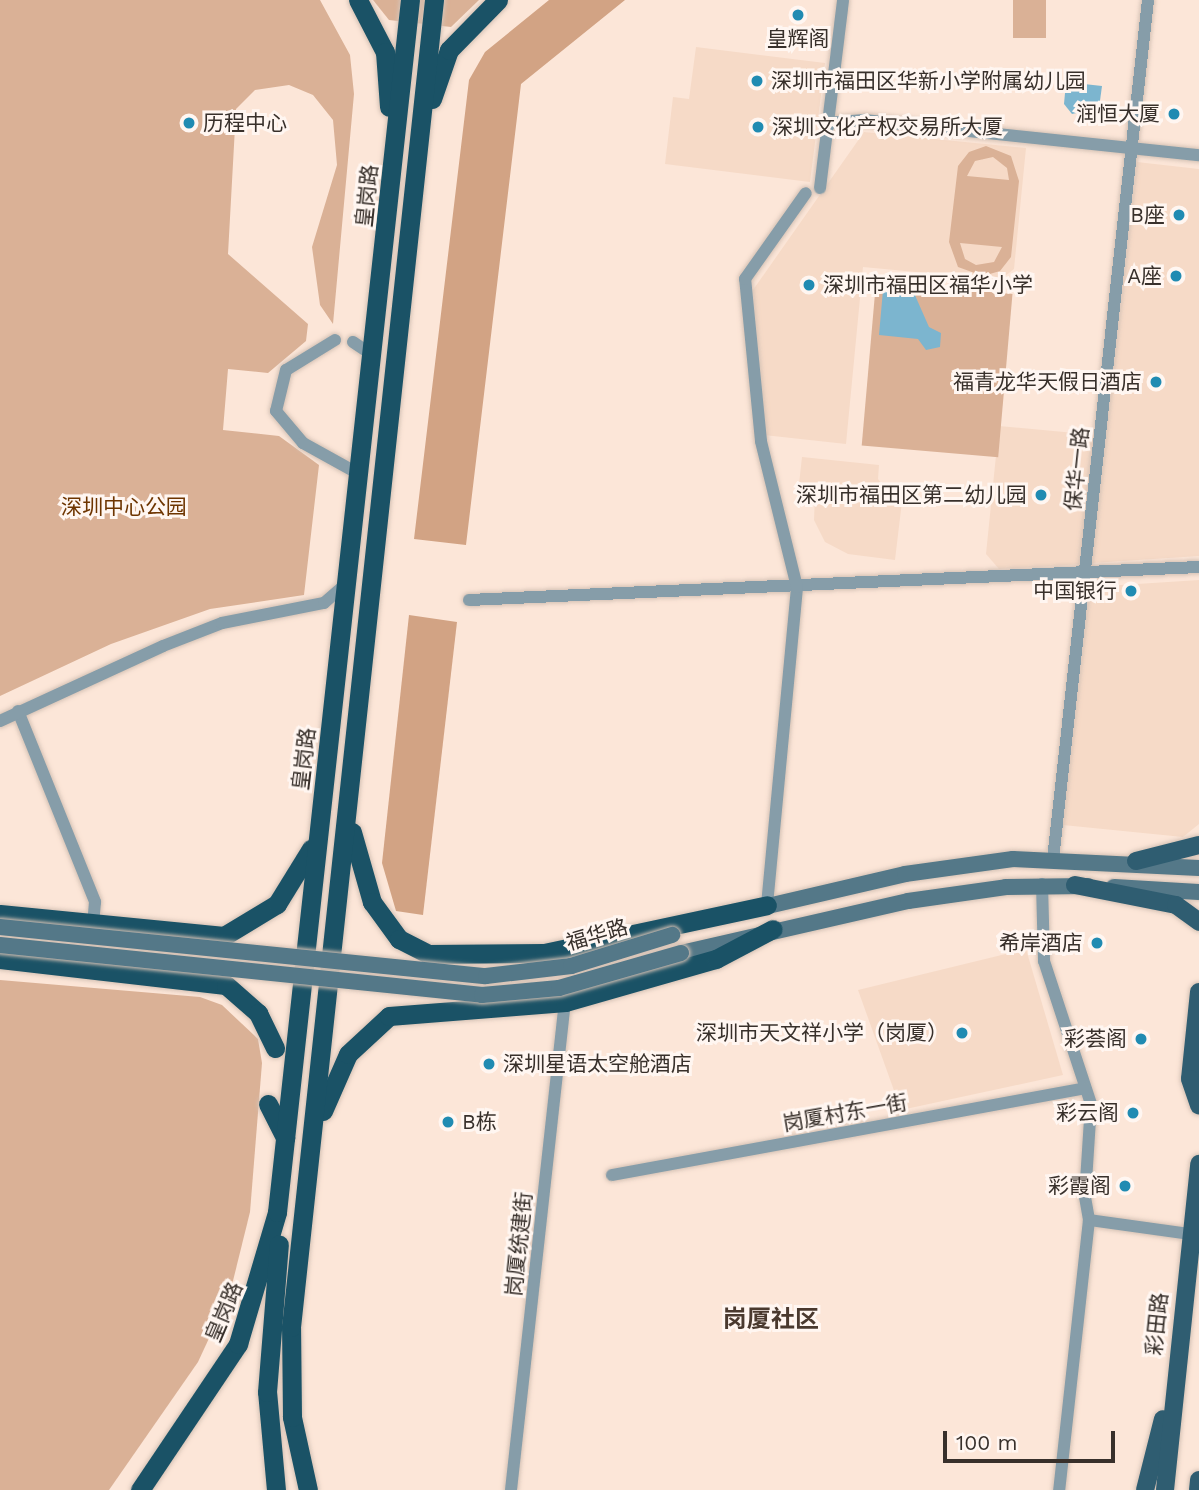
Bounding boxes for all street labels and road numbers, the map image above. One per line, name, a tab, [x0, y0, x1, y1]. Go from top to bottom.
street label: 皇岗路	[351, 163, 383, 229]
street label: 保华一路	[1060, 426, 1094, 512]
street label: 皇岗路	[288, 726, 320, 792]
street label: 福华路	[563, 914, 631, 956]
street label: 岗厦村东一街	[781, 1090, 909, 1136]
street label: 岗厦统建街	[501, 1190, 537, 1298]
street label: 皇岗路	[200, 1278, 248, 1346]
street label: 彩田路	[1141, 1291, 1173, 1357]

